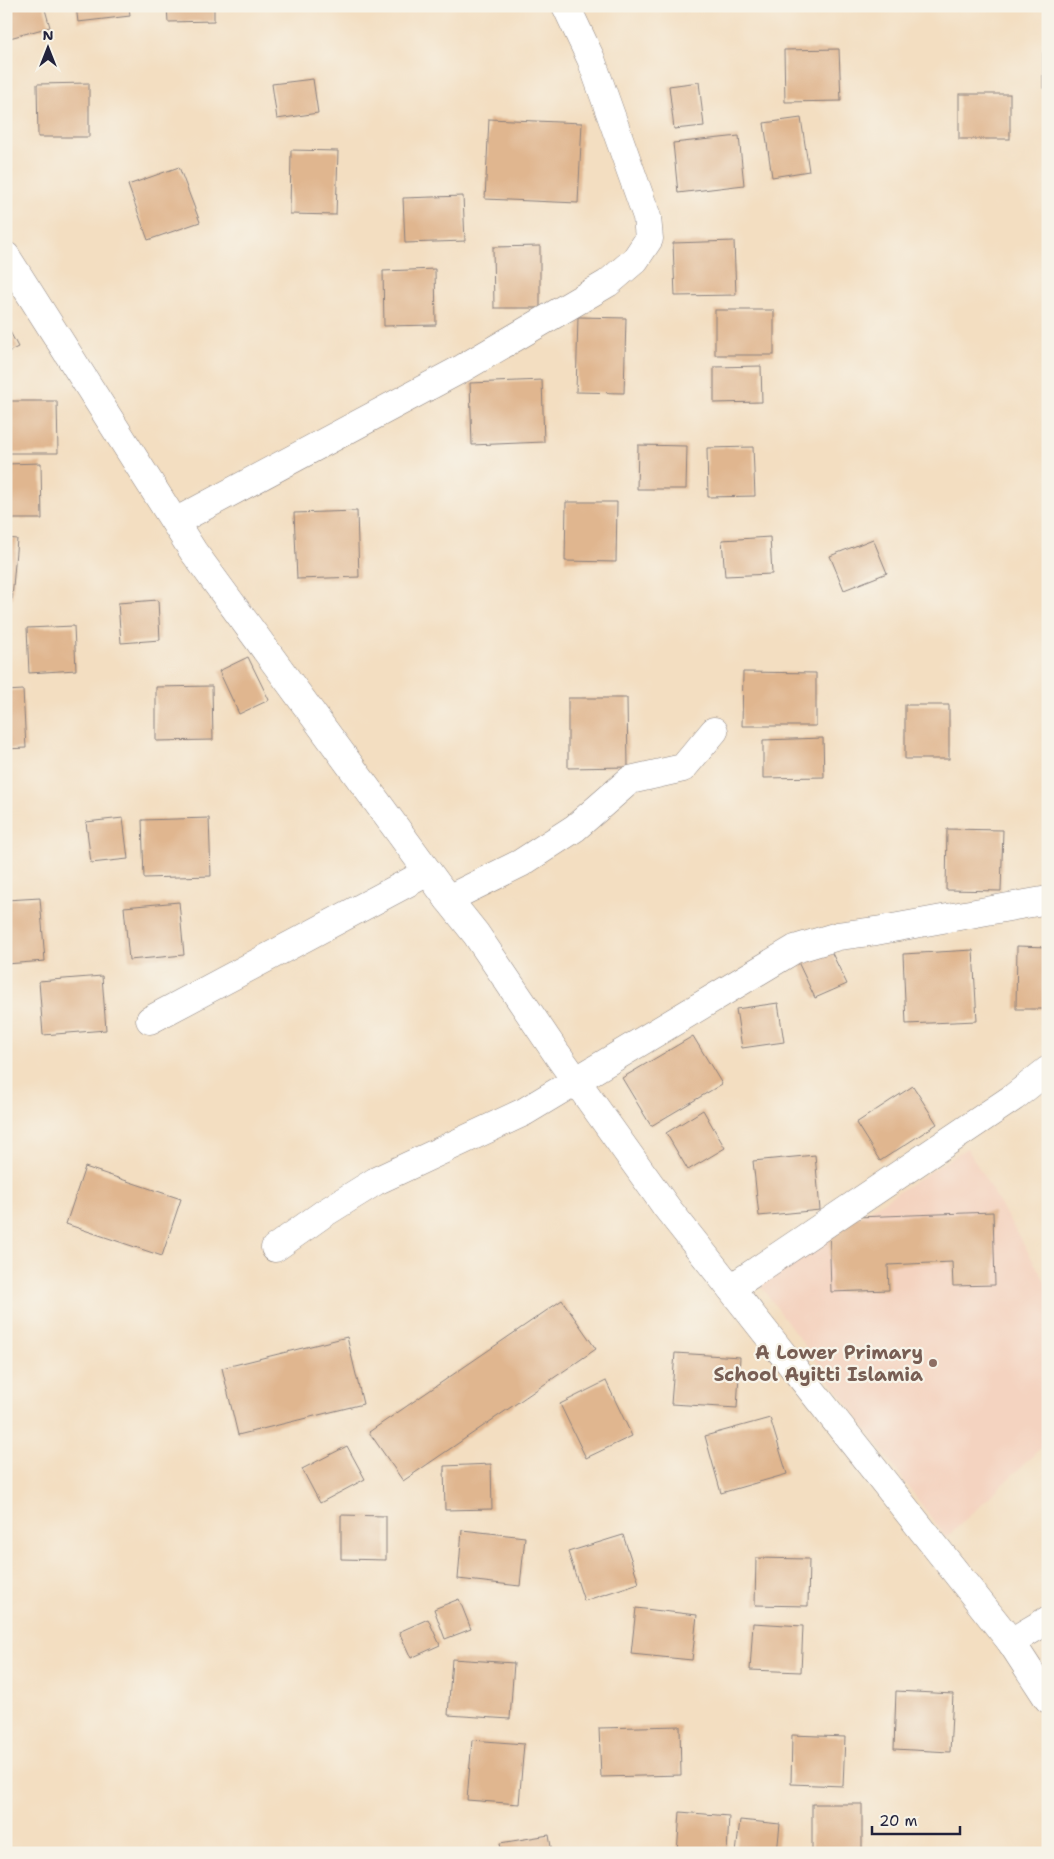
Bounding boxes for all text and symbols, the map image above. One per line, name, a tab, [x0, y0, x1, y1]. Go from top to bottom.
north arrow	[22, 22, 72, 72]
text: N	[42, 26, 54, 44]
place label: A Lower Primary School Ayitti Islamia	[713, 1340, 923, 1387]
marker: A Lower Primary School Ayitti Islamia	[927, 1357, 939, 1369]
scale bar	[872, 1804, 959, 1836]
text: 20 m	[879, 1811, 918, 1831]

